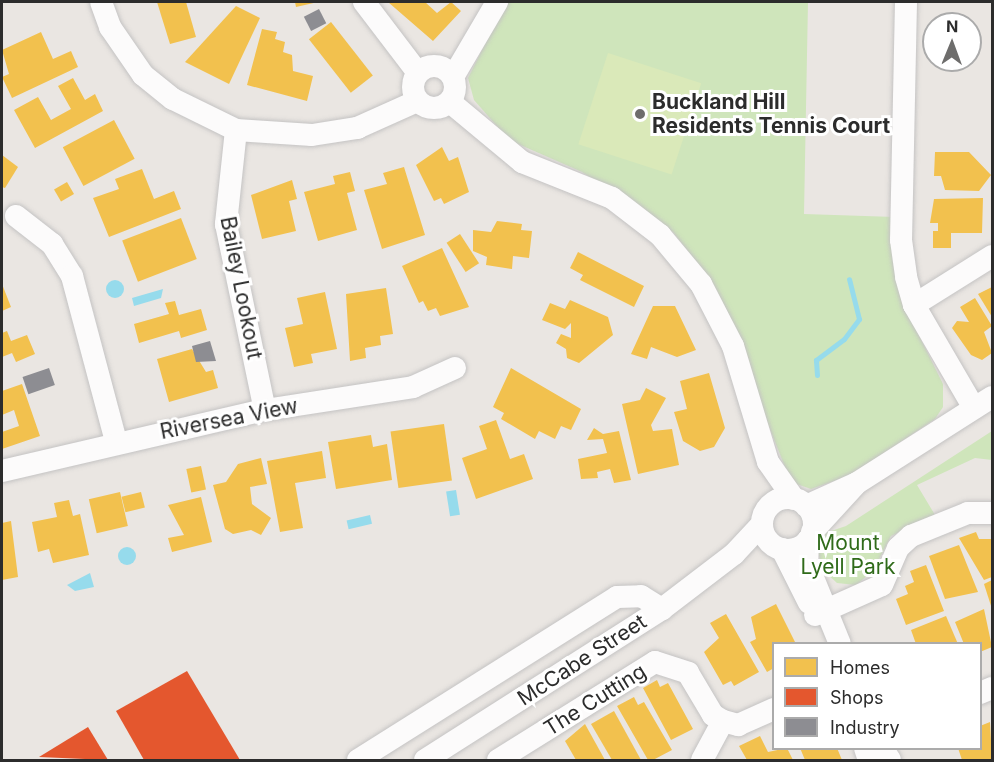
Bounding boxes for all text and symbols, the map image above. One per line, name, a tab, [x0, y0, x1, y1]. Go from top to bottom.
north arrow	[922, 12, 982, 72]
text: N	[946, 16, 959, 36]
place label: Buckland Hill Residents Tennis Court	[652, 89, 890, 139]
marker: Buckland Hill Residents Tennis Court	[633, 107, 647, 121]
street label: Bailey Lookout	[215, 214, 267, 362]
street label: Riversea View	[158, 393, 300, 445]
park label: Mount Lyell Park	[800, 530, 896, 580]
street label: McCabe Street	[513, 609, 651, 711]
legend	[772, 642, 982, 750]
text: Homes	[830, 657, 890, 678]
street label: The Cutting	[539, 659, 651, 741]
text: Shops	[830, 687, 884, 708]
text: Industry	[830, 717, 900, 738]

